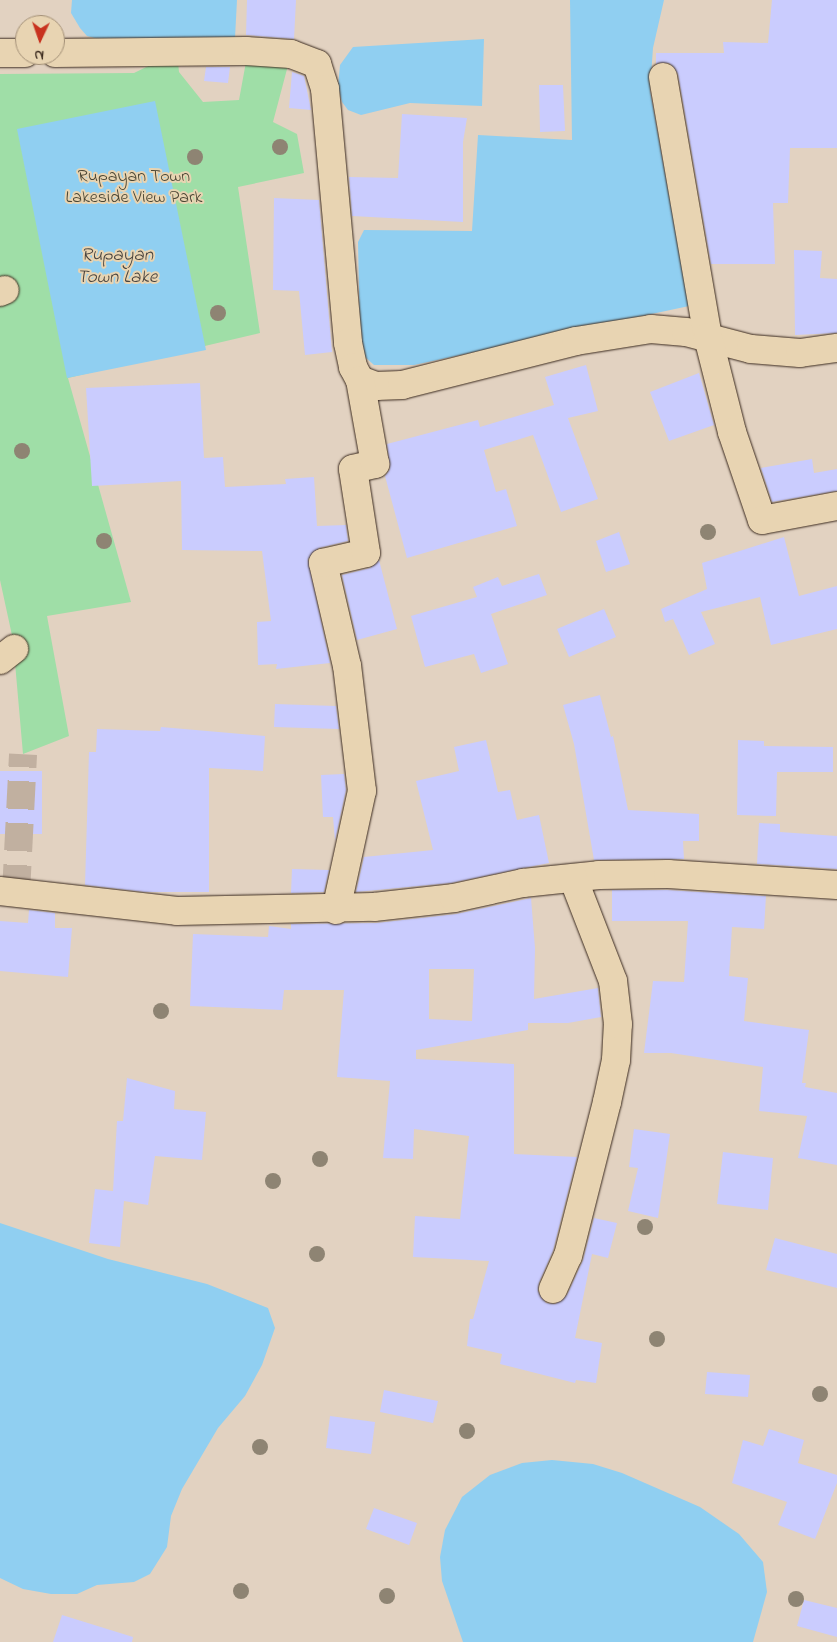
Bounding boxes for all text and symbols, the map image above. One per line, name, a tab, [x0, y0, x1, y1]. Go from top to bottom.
north arrow	[15, 15, 65, 65]
text: N	[34, 44, 45, 65]
park label: Rupayan Town Lakeside View Park	[66, 167, 202, 210]
water label: Rupayan Town Lake	[77, 245, 157, 289]

